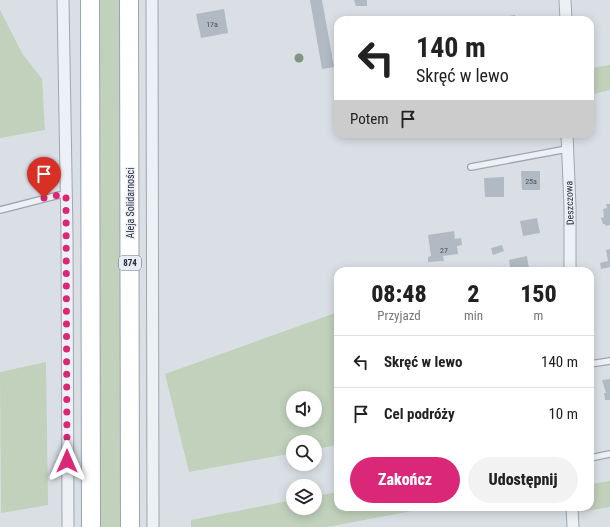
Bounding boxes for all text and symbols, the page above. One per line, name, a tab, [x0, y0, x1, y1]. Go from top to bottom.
house number: 17a	[206, 20, 218, 29]
text: 140 m	[416, 31, 486, 64]
icon: left	[350, 32, 402, 84]
text: Skręć w lewo	[416, 65, 509, 86]
icon: arrive	[397, 108, 419, 130]
text: Potem	[350, 110, 389, 128]
pin	[27, 157, 61, 198]
icon: arrive	[33, 163, 55, 185]
street label: Aleja Solidarności	[125, 167, 136, 239]
house number: 25a	[525, 177, 537, 186]
street label: Deszczowa	[563, 180, 576, 225]
house number: 27	[440, 246, 448, 255]
road number: 874	[119, 256, 141, 270]
text: 08:48	[371, 280, 427, 308]
text: 2	[467, 280, 480, 308]
text: 150	[520, 280, 557, 308]
text: Przyjazd	[377, 308, 421, 323]
text: min	[464, 308, 483, 323]
text: m	[534, 308, 543, 323]
icon: left	[350, 351, 372, 373]
text: Skręć w lewo	[384, 353, 463, 371]
text: 140 m	[541, 353, 578, 371]
map controls	[286, 391, 322, 515]
button: sound	[286, 391, 322, 427]
icon: arrive	[350, 403, 372, 425]
text: Cel podróży	[384, 405, 455, 423]
text: 10 m	[548, 405, 578, 423]
button: search	[286, 435, 322, 471]
position arrow	[46, 440, 88, 482]
button: Zakończ	[350, 457, 460, 503]
button: Udostępnij	[468, 457, 578, 503]
button: layers	[286, 479, 322, 515]

